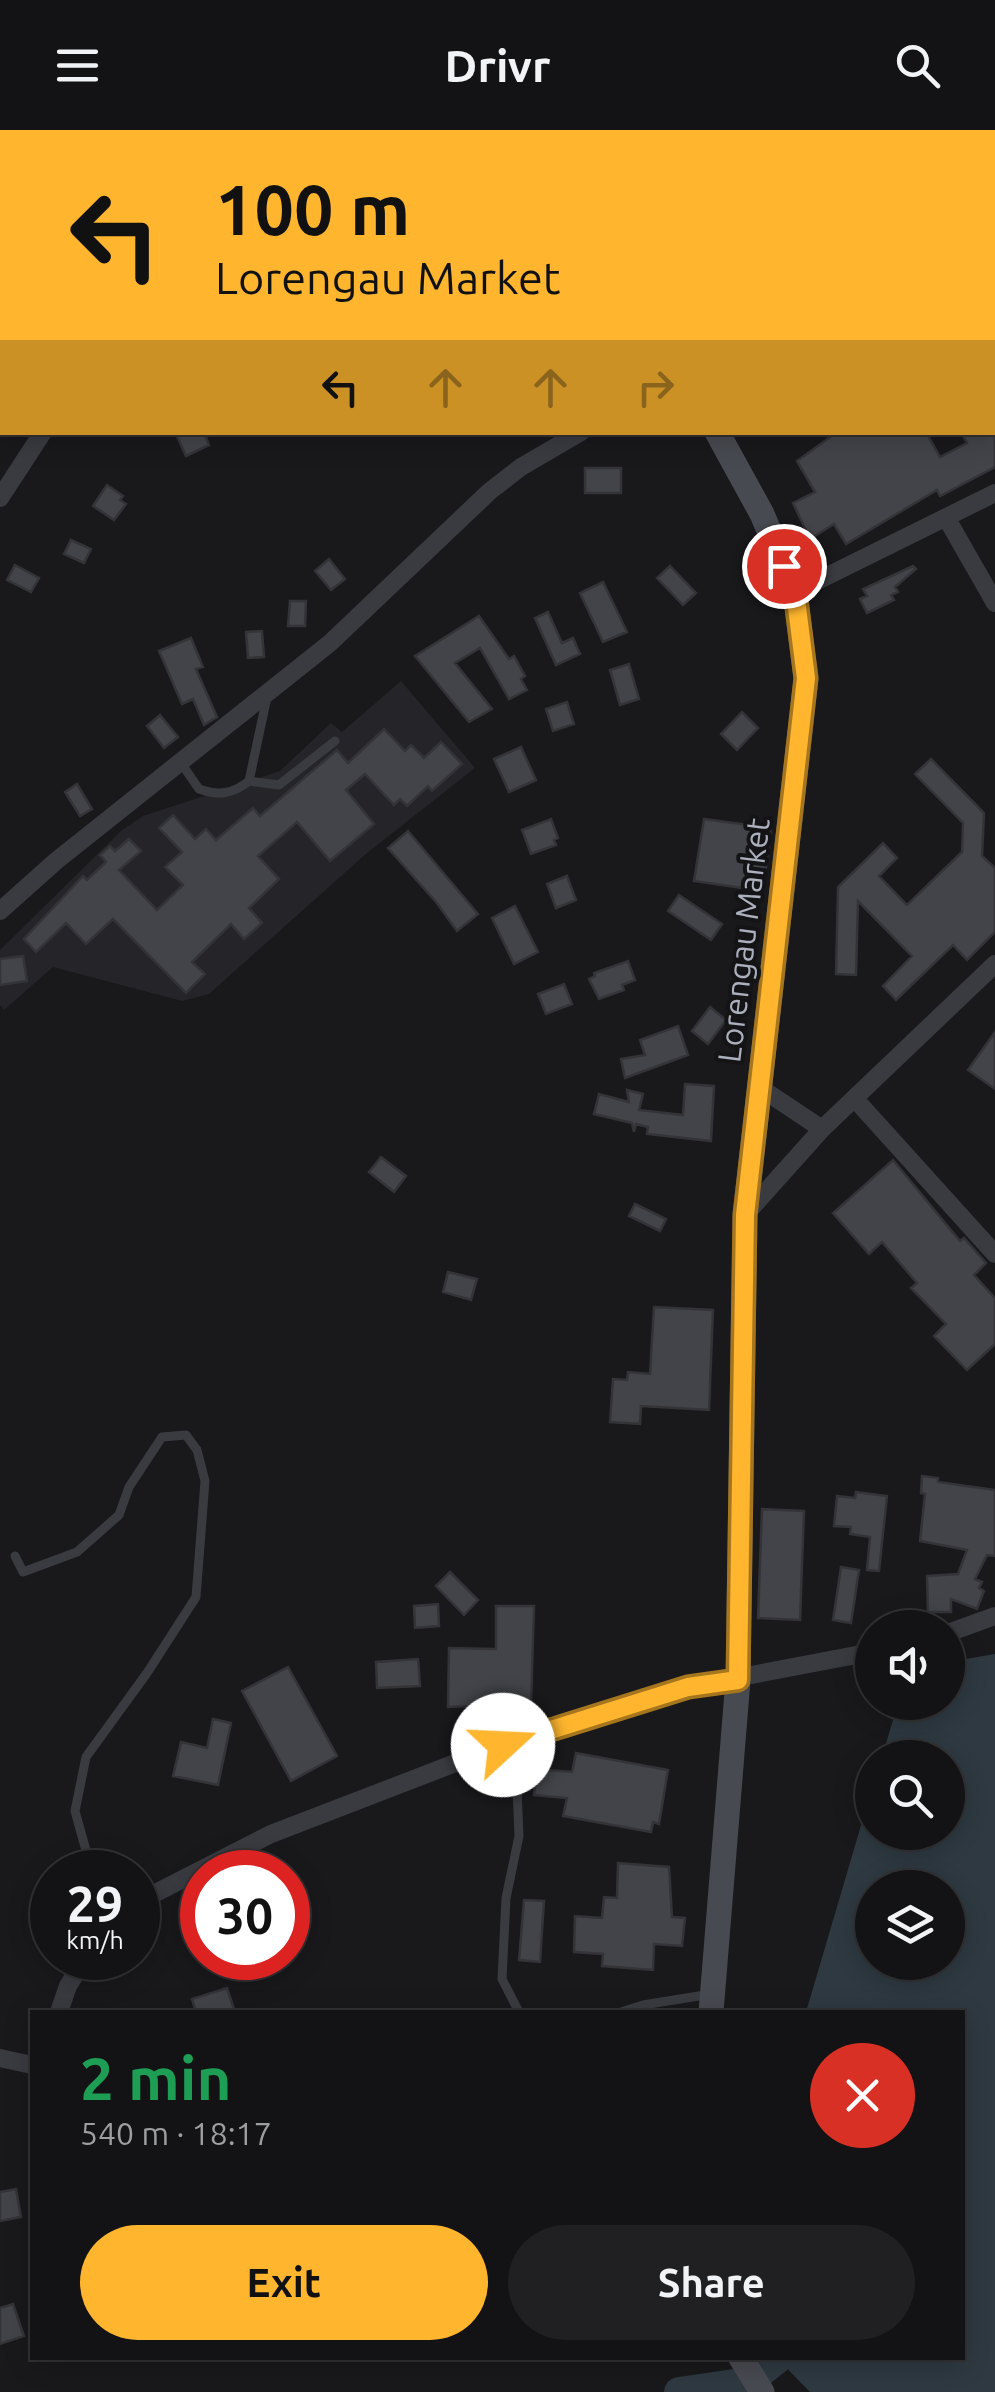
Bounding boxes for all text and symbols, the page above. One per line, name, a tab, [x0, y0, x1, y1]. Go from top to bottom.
icon: menu	[50, 38, 105, 93]
icon: search	[890, 38, 945, 93]
text: Drivr	[445, 40, 550, 91]
icon: left	[50, 170, 180, 300]
text: 100 m	[215, 170, 410, 248]
text: Lorengau Market	[215, 252, 561, 303]
icon: left	[313, 360, 368, 415]
icon: ahead	[418, 360, 473, 415]
icon: ahead	[523, 360, 578, 415]
icon: right	[628, 360, 683, 415]
pin	[742, 524, 827, 609]
icon: arrive	[757, 539, 812, 594]
street label: Lorengau Market	[710, 815, 776, 1064]
map controls	[855, 1610, 965, 1980]
button: sound	[855, 1610, 965, 1720]
position arrow	[451, 1693, 555, 1797]
button: search	[855, 1740, 965, 1850]
speed limit sign: 30	[180, 1850, 310, 1980]
button: layers	[855, 1870, 965, 1980]
text: 29	[67, 1875, 123, 1931]
text: km/h	[66, 1926, 124, 1954]
button: close	[810, 2043, 915, 2148]
text: 2 min	[80, 2044, 232, 2111]
text: 540 m · 18:17	[80, 2115, 272, 2151]
button: Exit	[80, 2225, 488, 2340]
button: Share	[508, 2225, 915, 2340]

